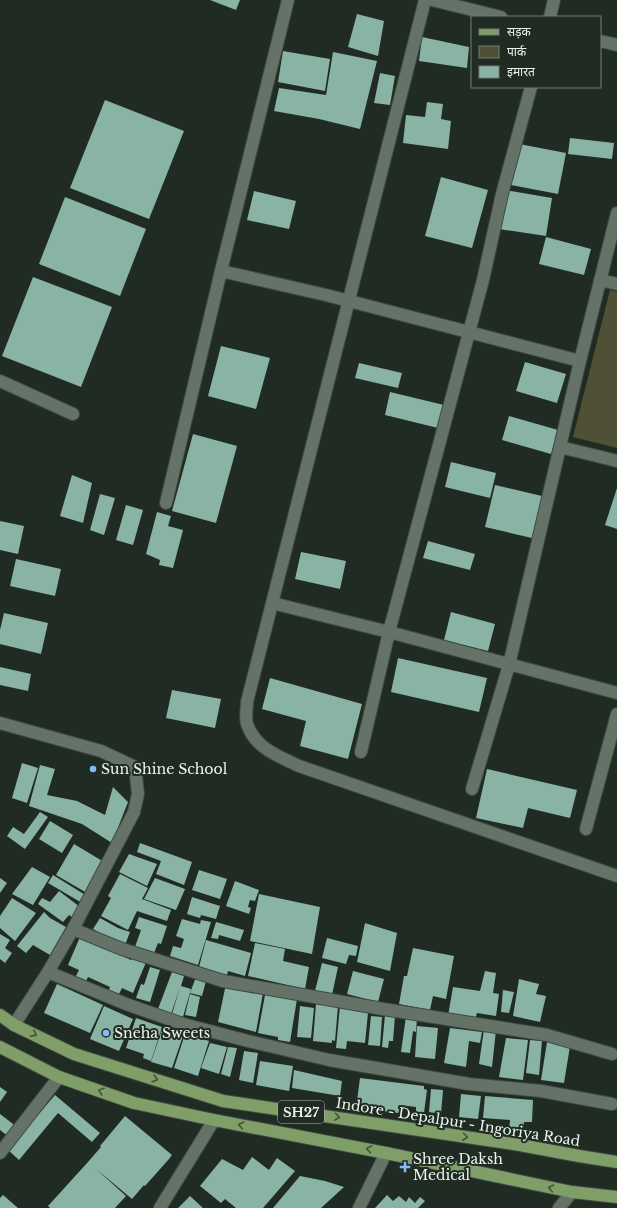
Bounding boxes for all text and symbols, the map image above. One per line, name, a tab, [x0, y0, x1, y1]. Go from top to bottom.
legend	[471, 16, 601, 88]
text: सड़क	[507, 24, 532, 39]
text: पार्क	[507, 44, 527, 59]
text: इमारत	[507, 64, 536, 79]
place label: Sun Shine School	[101, 760, 228, 778]
marker: Sun Shine School	[88, 764, 98, 774]
place label: Sneha Sweets	[114, 1024, 210, 1042]
marker: Sneha Sweets	[101, 1028, 111, 1038]
one-way arrow	[29, 1029, 37, 1037]
one-way arrow	[151, 1074, 158, 1083]
one-way arrow	[98, 1088, 105, 1096]
street label: Indore - Depalpur - Ingoriya Road	[335, 1094, 582, 1150]
road number: SH27	[278, 1101, 324, 1123]
one-way arrow	[334, 1112, 340, 1121]
one-way arrow	[238, 1122, 244, 1130]
one-way arrow	[462, 1132, 468, 1140]
one-way arrow	[366, 1146, 372, 1154]
place label: Shree Daksh Medical	[413, 1150, 503, 1184]
marker: Shree Daksh Medical	[400, 1162, 410, 1172]
one-way arrow	[548, 1184, 554, 1192]

